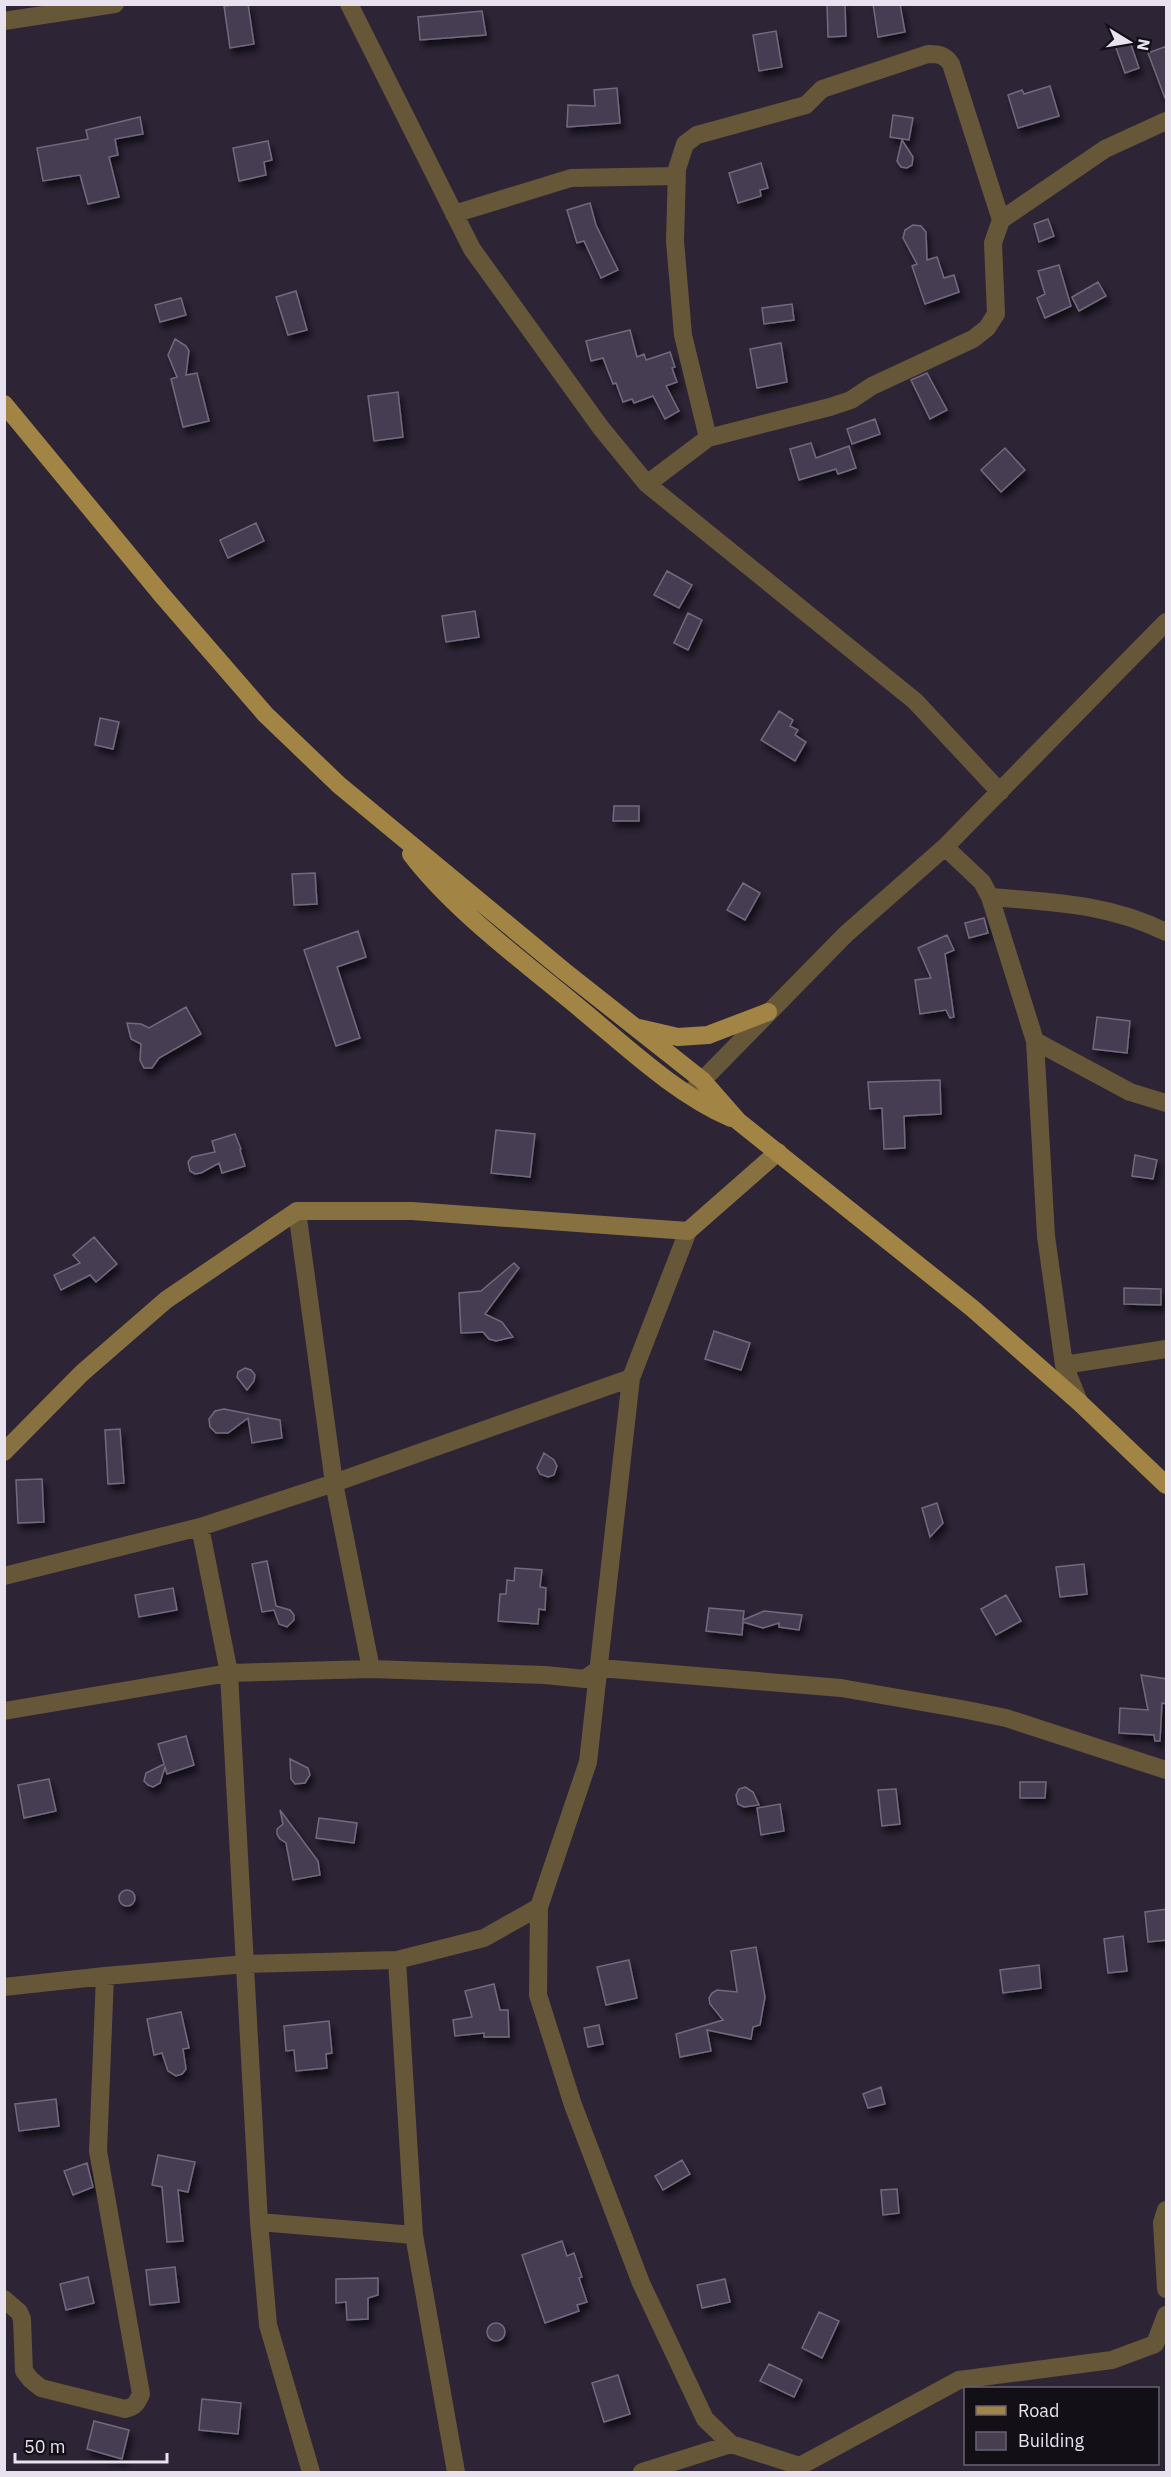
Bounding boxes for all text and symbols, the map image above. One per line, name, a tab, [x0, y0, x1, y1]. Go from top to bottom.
north arrow	[1099, 12, 1159, 72]
text: N	[1133, 37, 1155, 52]
legend	[964, 2387, 1159, 2465]
text: Road	[1018, 2399, 1059, 2422]
scale bar	[15, 2426, 166, 2464]
text: Building	[1018, 2429, 1085, 2452]
text: 50 m	[24, 2435, 66, 2458]

